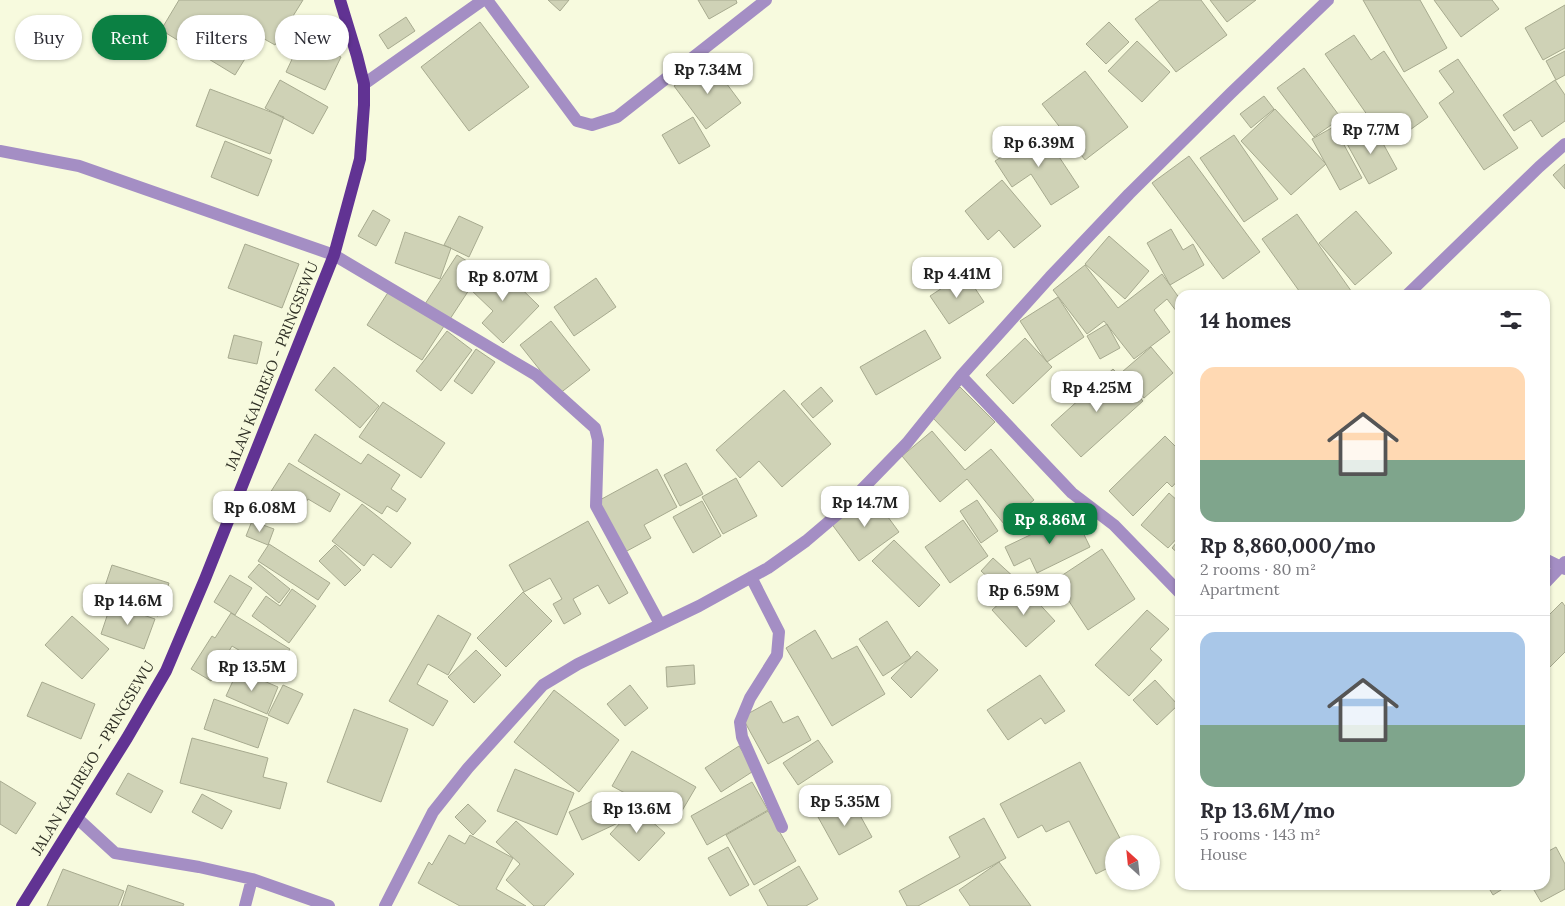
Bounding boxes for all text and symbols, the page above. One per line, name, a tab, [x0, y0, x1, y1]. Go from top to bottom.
chip: Buy	[15, 15, 82, 60]
chip: Rent	[92, 15, 167, 60]
chip: Filters	[177, 15, 265, 60]
chip: New	[275, 15, 349, 60]
pin: Rp 7.34M	[656, 52, 760, 95]
text: Rp 7.34M	[674, 59, 742, 79]
pin: Rp 7.7M	[1325, 112, 1417, 155]
text: Rp 7.7M	[1342, 119, 1400, 139]
pin: Rp 6.39M	[987, 126, 1091, 168]
text: Rp 6.39M	[1003, 132, 1075, 152]
pin: Rp 4.41M	[905, 256, 1009, 299]
street label: JALAN KALIREJO - PRINGSEWU	[221, 259, 322, 474]
pin: Rp 8.07M	[451, 260, 555, 302]
text: Rp 4.41M	[923, 263, 991, 283]
text: Rp 8.07M	[468, 266, 538, 286]
icon: filters	[1497, 306, 1525, 334]
text: 14 homes	[1200, 307, 1291, 334]
pin: Rp 4.25M	[1045, 370, 1149, 413]
text: Rp 4.25M	[1062, 377, 1132, 397]
icon: home	[1318, 399, 1408, 489]
pin: Rp 14.7M	[813, 486, 917, 528]
pin: Rp 6.08M	[208, 490, 312, 533]
text: Rp 14.7M	[832, 492, 898, 512]
text: Rp 6.08M	[224, 497, 296, 517]
pin: Rp 8.86M	[998, 502, 1102, 545]
text: Rp 8.86M	[1014, 509, 1086, 529]
text: Rp 8,860,000/mo	[1200, 532, 1376, 559]
text: 2 rooms · 80 m²	[1200, 559, 1316, 579]
pin: Rp 6.59M	[972, 574, 1076, 616]
text: Apartment	[1200, 579, 1280, 599]
text: Rp 6.59M	[988, 580, 1060, 600]
pin: Rp 14.6M	[76, 584, 180, 626]
text: Rp 14.6M	[94, 590, 162, 610]
pin: Rp 13.5M	[200, 650, 304, 692]
text: Rp 13.5M	[218, 656, 286, 676]
street label: JALAN KALIREJO - PRINGSEWU	[26, 657, 158, 859]
icon: home	[1318, 665, 1408, 755]
pin: Rp 5.35M	[793, 784, 897, 827]
text: Rp 5.35M	[810, 791, 880, 811]
pin: Rp 13.6M	[585, 792, 689, 834]
text: Rp 13.6M/mo	[1200, 797, 1335, 824]
text: Rp 13.6M	[603, 798, 671, 818]
text: 5 rooms · 143 m²	[1200, 824, 1321, 844]
north arrow	[1105, 835, 1160, 890]
map controls	[1105, 835, 1160, 890]
text: House	[1200, 844, 1247, 864]

